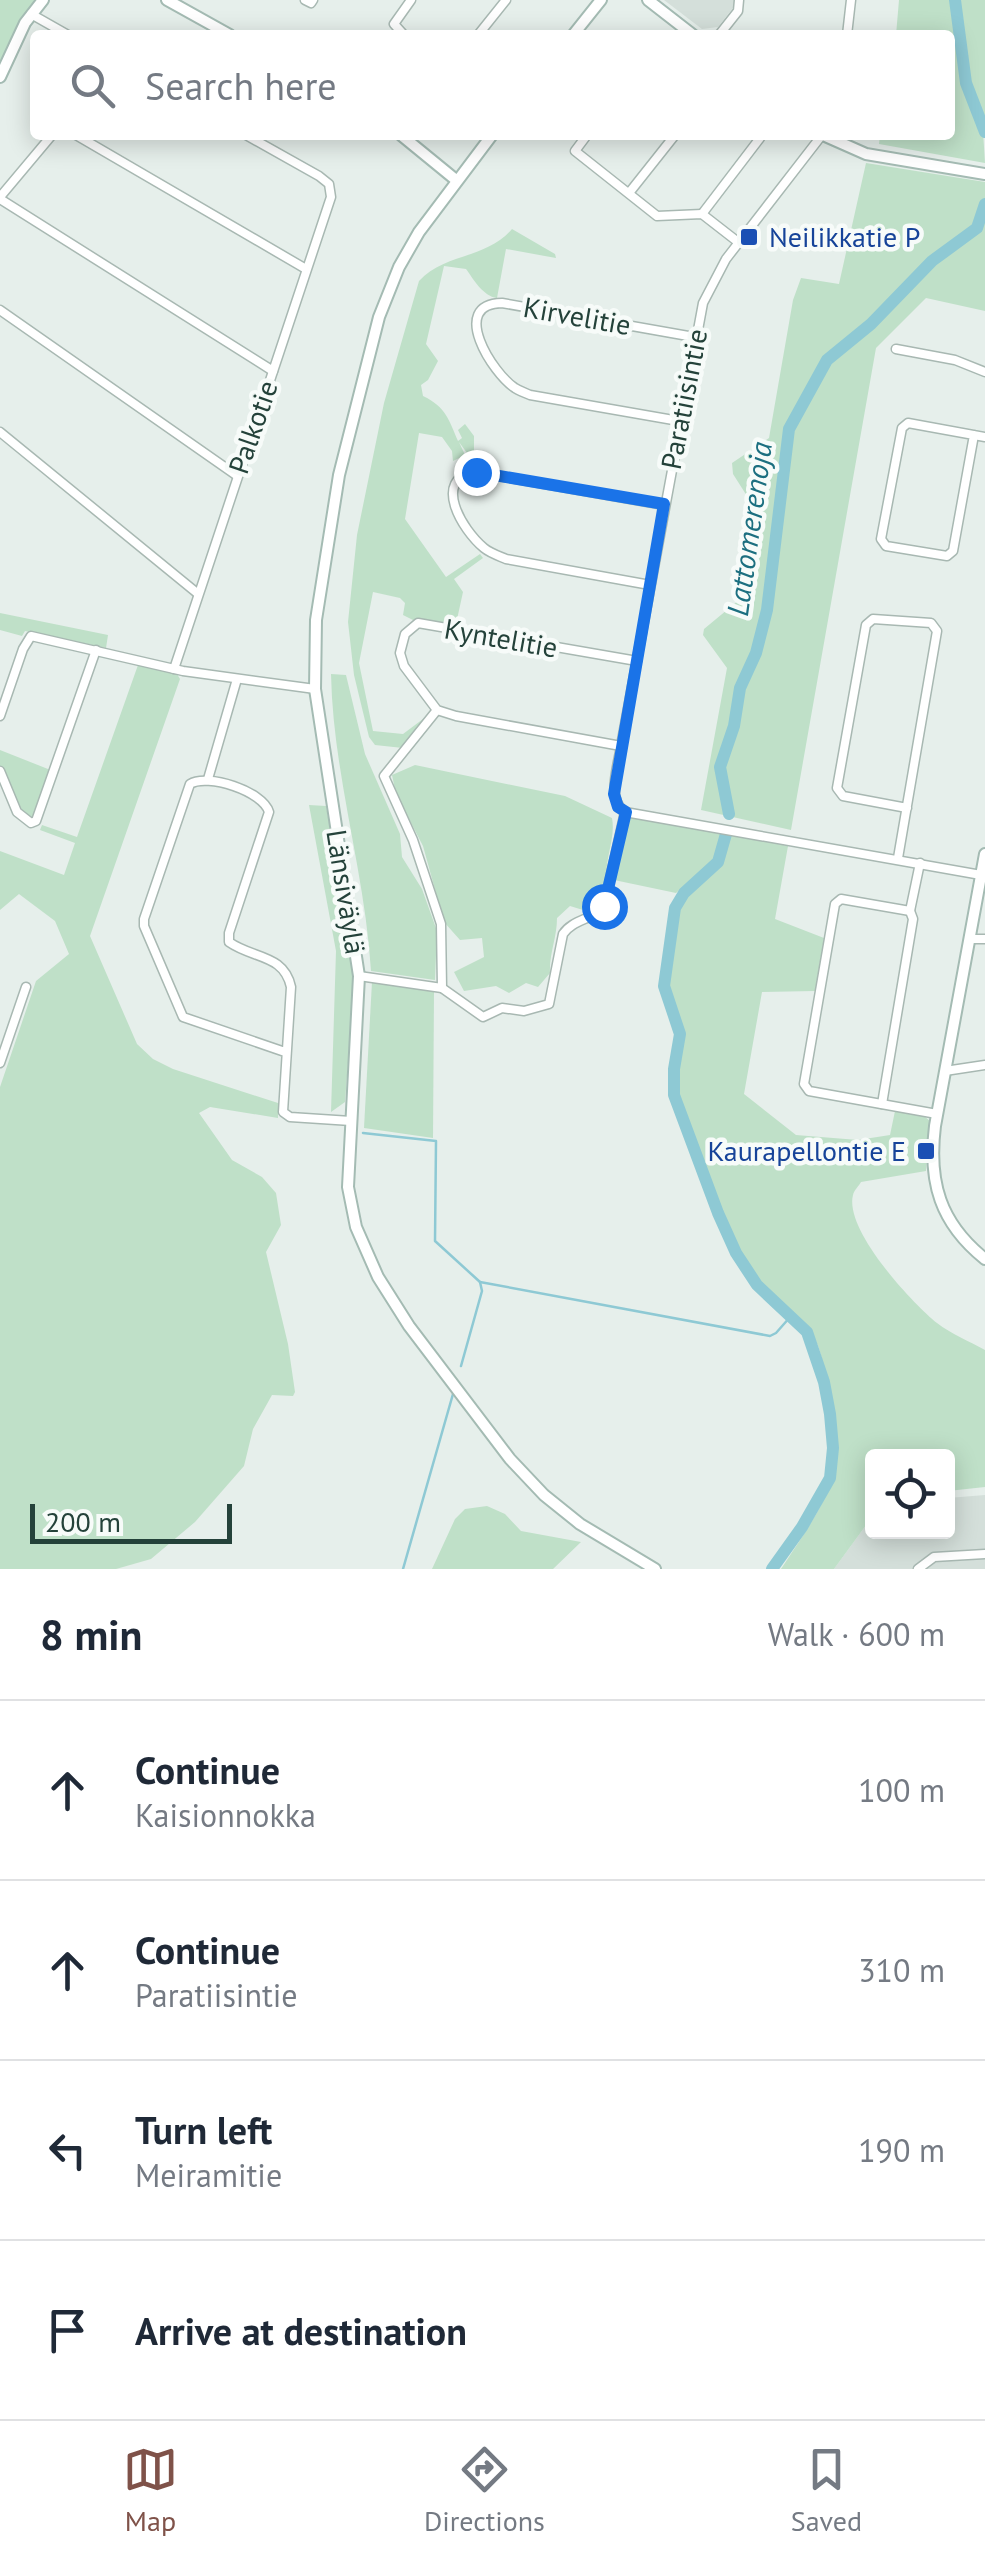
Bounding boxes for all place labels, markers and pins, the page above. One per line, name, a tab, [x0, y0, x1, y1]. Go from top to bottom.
place label: Neilikkatie P	[769, 218, 920, 255]
marker: Neilikkatie P	[738, 226, 760, 248]
place label: Kaurapellontie E	[708, 1132, 906, 1169]
marker: Kaurapellontie E	[915, 1140, 937, 1162]

